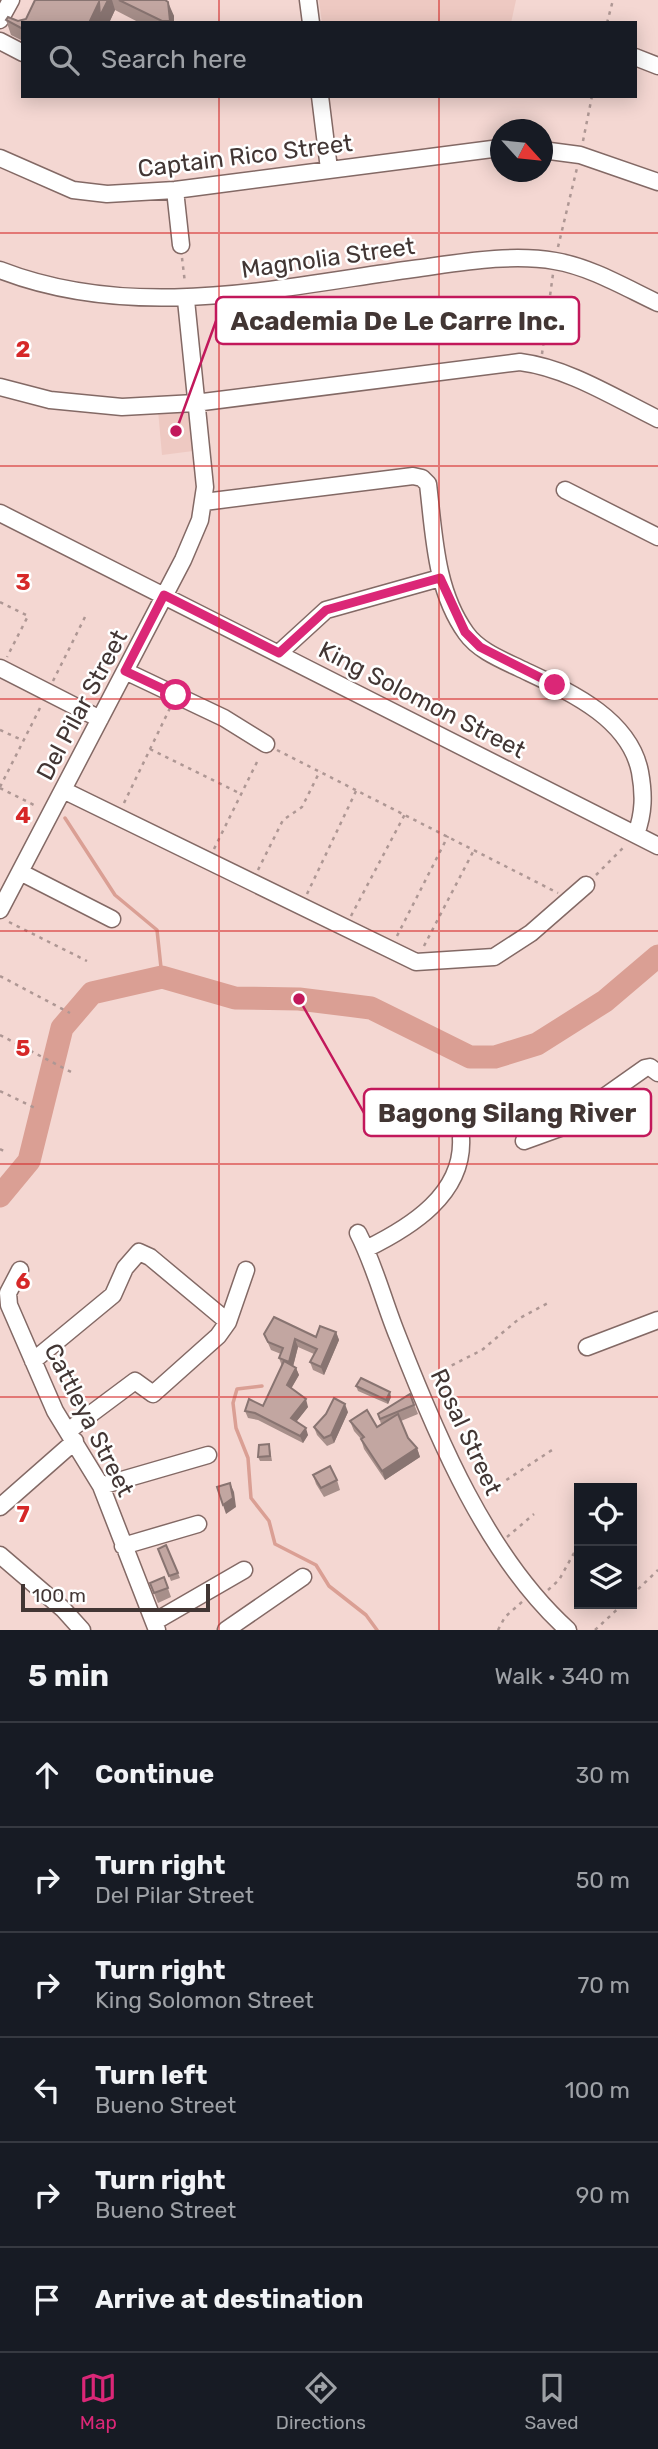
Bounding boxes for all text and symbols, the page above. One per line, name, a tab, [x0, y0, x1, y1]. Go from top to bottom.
search box	[21, 21, 637, 98]
icon: search	[45, 41, 83, 79]
text: Search here	[101, 44, 247, 75]
north arrow	[490, 119, 553, 182]
street label: Captain Rico Street	[136, 129, 354, 183]
street label: Magnolia Street	[239, 232, 417, 284]
callout: Academia De Le Carre Inc.	[216, 297, 579, 344]
text: Academia De Le Carre Inc.	[230, 306, 566, 337]
text: 2	[16, 335, 30, 363]
text: 3	[15, 568, 31, 596]
street label: Del Pilar Street	[31, 625, 133, 785]
street label: King Solomon Street	[314, 636, 530, 764]
route end	[539, 669, 570, 700]
route start	[160, 679, 191, 710]
text: 4	[15, 801, 31, 829]
text: 5	[16, 1034, 31, 1062]
callout: Bagong Silang River	[364, 1089, 651, 1136]
text: Bagong Silang River	[378, 1098, 636, 1129]
text: 6	[16, 1267, 31, 1295]
street label: Cattleya Street	[38, 1339, 140, 1501]
street label: Rosal Street	[425, 1364, 507, 1500]
map controls	[574, 1483, 637, 1609]
button: locate	[574, 1483, 637, 1546]
text: 7	[16, 1500, 30, 1528]
button: layers	[574, 1546, 637, 1609]
scale bar	[21, 1581, 210, 1613]
text: 100 m	[32, 1584, 86, 1607]
text: 5 min	[28, 1658, 109, 1694]
text: Walk · 340 m	[495, 1662, 630, 1690]
icon: ahead	[28, 1756, 66, 1794]
text: Continue	[95, 1759, 214, 1790]
text: 30 m	[575, 1761, 630, 1789]
text: Turn right	[95, 1850, 225, 1881]
icon: right	[28, 1861, 66, 1899]
text: 50 m	[576, 1866, 630, 1894]
text: Del Pilar Street	[95, 1881, 254, 1909]
text: Turn right	[95, 1955, 225, 1986]
icon: right	[28, 1966, 66, 2004]
text: 70 m	[578, 1971, 630, 1999]
text: King Solomon Street	[95, 1986, 314, 2014]
text: Turn left	[95, 2060, 207, 2091]
icon: left	[28, 2071, 66, 2109]
text: 100 m	[565, 2076, 630, 2104]
text: Bueno Street	[95, 2091, 236, 2119]
text: Turn right	[95, 2165, 225, 2196]
icon: right	[28, 2176, 66, 2214]
text: 90 m	[576, 2181, 630, 2209]
text: Bueno Street	[95, 2196, 236, 2224]
icon: arrive	[28, 2281, 66, 2319]
text: Arrive at destination	[95, 2284, 363, 2315]
tab: Map	[79, 2369, 117, 2434]
tab: Directions	[276, 2369, 366, 2434]
tab: Saved	[524, 2369, 579, 2434]

